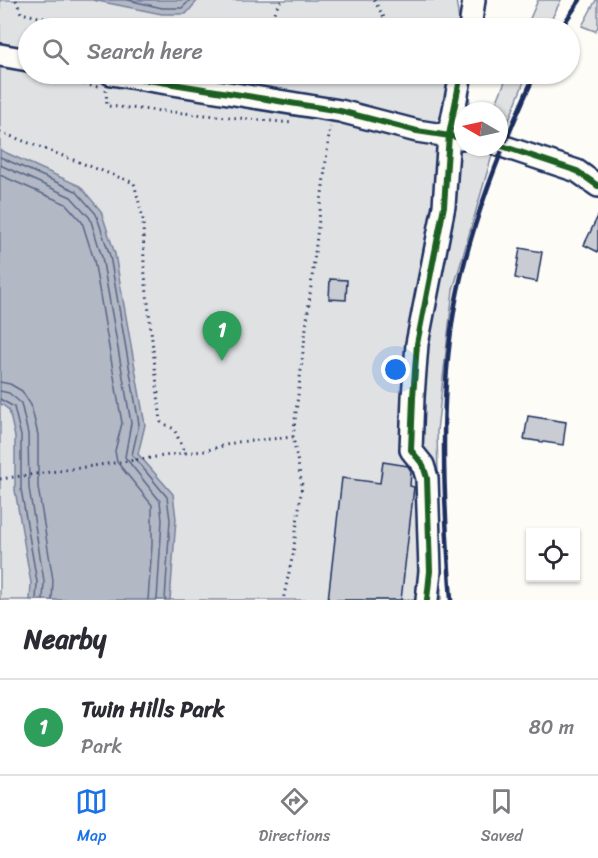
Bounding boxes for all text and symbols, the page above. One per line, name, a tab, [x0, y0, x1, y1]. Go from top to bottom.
search box	[18, 18, 580, 84]
text: Search here	[87, 32, 203, 71]
icon: search	[39, 35, 72, 68]
north arrow	[454, 102, 508, 156]
pin: 1	[202, 312, 242, 361]
your location	[381, 355, 410, 384]
map controls	[526, 528, 580, 582]
button: locate	[526, 528, 580, 582]
text: Nearby	[24, 616, 106, 662]
text: Twin Hills Park	[81, 690, 225, 729]
text: 1	[39, 710, 48, 745]
text: 80 m	[529, 710, 574, 745]
text: Park	[81, 729, 122, 764]
tab: Map	[75, 785, 108, 850]
tab: Directions	[259, 785, 330, 850]
tab: Saved	[481, 785, 523, 850]

